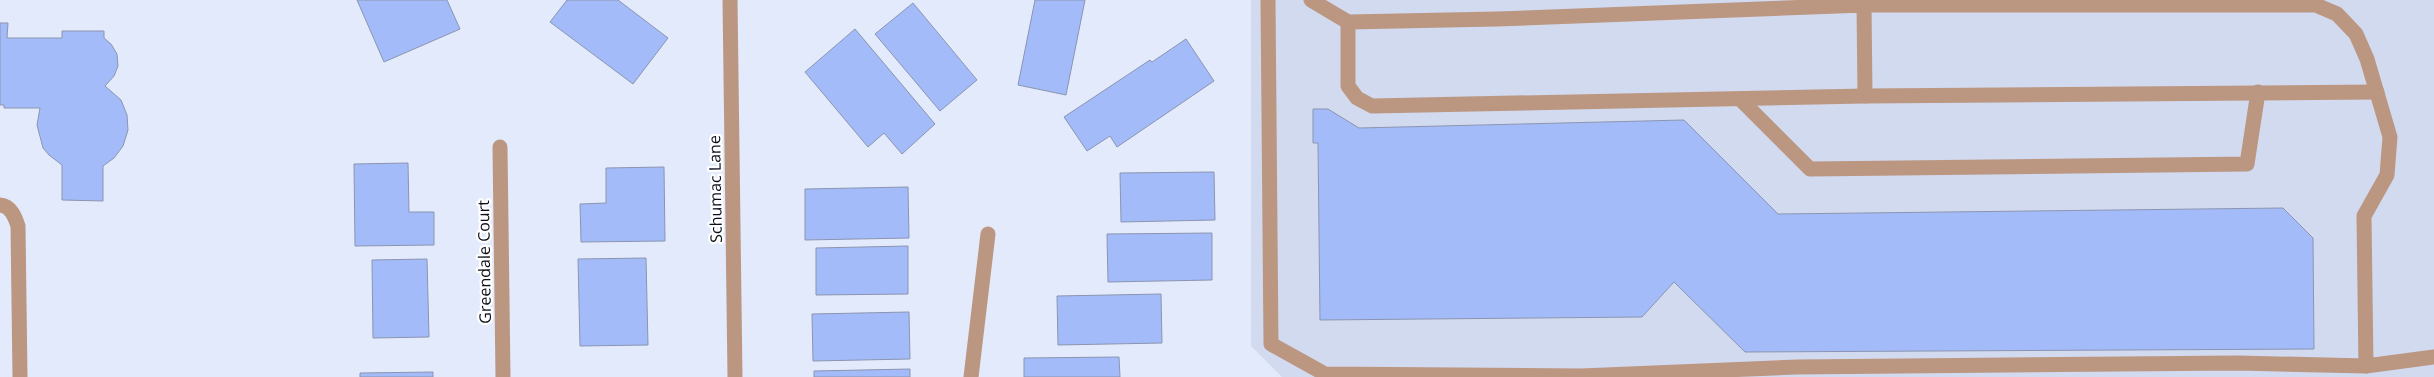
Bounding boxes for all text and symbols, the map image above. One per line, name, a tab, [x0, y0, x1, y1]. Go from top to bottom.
street label: Schumac Lane	[703, 135, 727, 243]
street label: Greendale Court	[472, 200, 496, 324]

